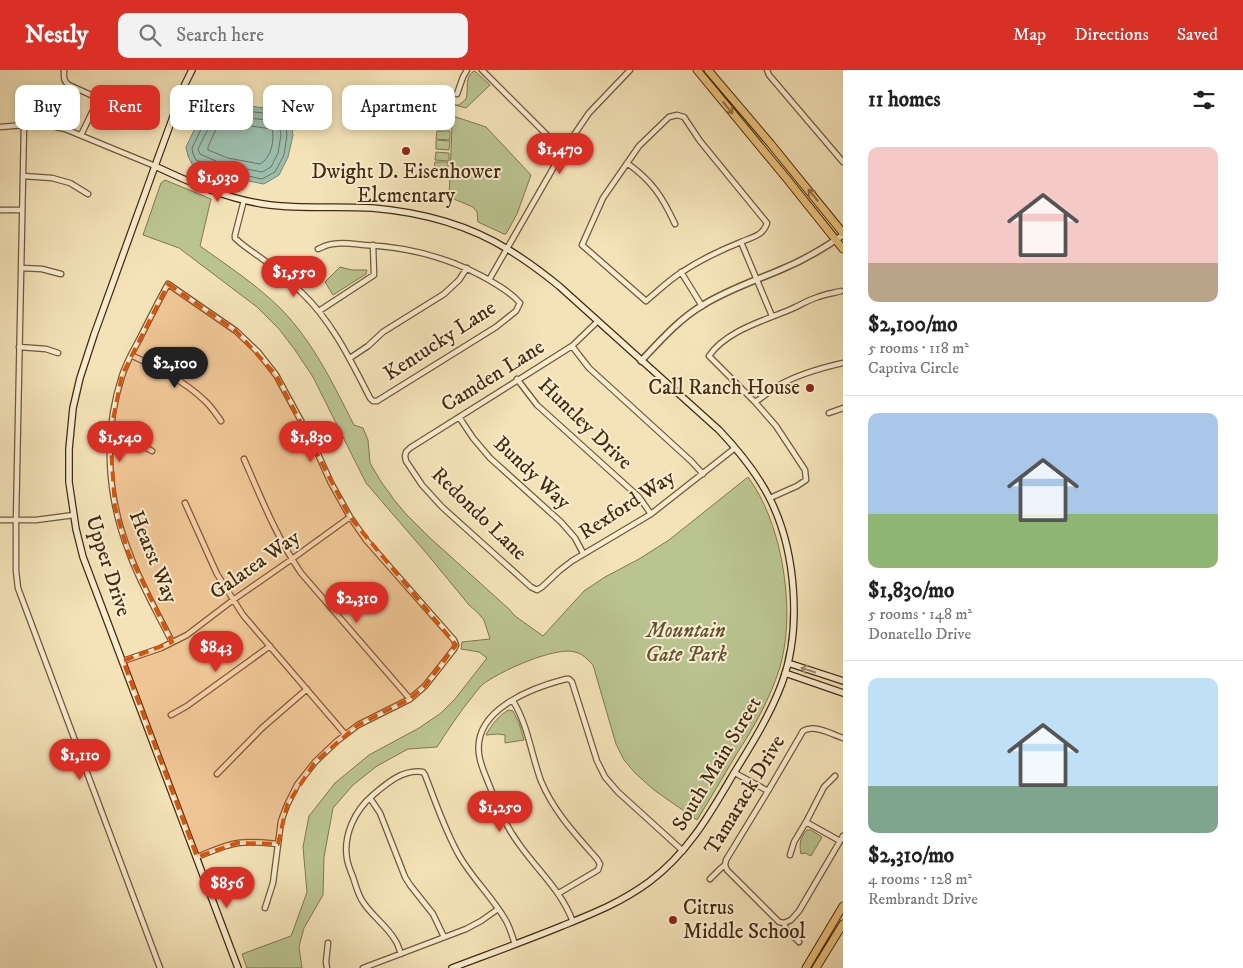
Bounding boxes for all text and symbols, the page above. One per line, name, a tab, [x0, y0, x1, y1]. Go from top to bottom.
search box	[118, 13, 468, 58]
text: Nestly	[25, 20, 88, 50]
icon: search	[136, 21, 164, 49]
text: Search here	[176, 24, 264, 47]
text: Map	[1013, 24, 1046, 46]
text: Directions	[1074, 24, 1149, 46]
text: Saved	[1177, 24, 1218, 46]
chip: Buy	[15, 85, 80, 130]
chip: Rent	[90, 85, 160, 130]
chip: Filters	[170, 85, 253, 130]
chip: New	[263, 85, 332, 130]
chip: Apartment	[342, 85, 455, 130]
icon: filters	[1190, 86, 1218, 114]
text: 11 homes	[868, 87, 941, 113]
one-way arrow	[723, 101, 734, 114]
pin: $1,470	[519, 132, 601, 175]
text: $1,470	[538, 139, 582, 159]
marker: Dwight D. Eisenhower Elementary	[400, 145, 412, 157]
place label: Dwight D. Eisenhower Elementary	[311, 159, 501, 209]
pin: $1,930	[177, 160, 259, 203]
text: $1,930	[197, 167, 239, 187]
icon: home	[998, 180, 1088, 270]
one-way arrow	[807, 189, 818, 202]
pin: $1,550	[253, 256, 335, 298]
text: $1,550	[272, 262, 316, 282]
street label: Kentucky Lane	[379, 295, 501, 387]
text: $2,100/mo	[868, 312, 958, 338]
street label: Camden Lane	[437, 334, 550, 418]
text: 5 rooms · 118 m²	[868, 338, 969, 358]
pin: $2,100	[134, 346, 216, 389]
text: $2,100	[153, 353, 197, 373]
text: Captiva Circle	[868, 358, 959, 378]
street label: Huntley Drive	[532, 373, 638, 476]
place label: Call Ranch House	[648, 375, 800, 401]
marker: Call Ranch House	[804, 382, 816, 394]
pin: $1,540	[79, 420, 161, 463]
pin: $1,830	[270, 420, 352, 463]
text: $1,540	[98, 427, 142, 447]
text: $1,830	[290, 427, 332, 447]
street label: Bundy Way	[488, 431, 577, 516]
icon: home	[998, 445, 1088, 535]
street label: Redondo Lane	[426, 462, 532, 566]
street label: Rexford Way	[574, 464, 681, 546]
street label: Hearst Way	[123, 507, 184, 608]
street label: Upper Drive	[79, 512, 137, 620]
street label: Galatea Way	[205, 524, 306, 606]
text: $1,830/mo	[868, 578, 954, 604]
pin: $2,310	[316, 582, 398, 624]
text: $2,310	[336, 588, 378, 608]
text: 5 rooms · 148 m²	[868, 604, 972, 624]
park label: Mountain Gate Park	[644, 618, 727, 668]
text: Donatello Drive	[868, 624, 971, 644]
pin: $843	[186, 630, 246, 673]
text: $843	[200, 637, 232, 657]
one-way arrow	[800, 664, 816, 674]
street label: South Main Street	[667, 692, 767, 836]
icon: home	[998, 710, 1088, 800]
street label: Tamarack Drive	[699, 730, 791, 860]
pin: $1,110	[39, 738, 121, 781]
text: $1,110	[60, 745, 100, 765]
pin: $1,250	[459, 790, 541, 833]
text: $1,250	[478, 797, 522, 817]
text: $2,310/mo	[868, 843, 954, 869]
pin: $856	[197, 866, 257, 909]
text: 4 rooms · 128 m²	[868, 869, 972, 889]
text: $856	[210, 873, 244, 893]
text: Rembrandt Drive	[868, 889, 978, 909]
place label: Citrus Middle School	[683, 895, 806, 945]
marker: Citrus Middle School	[667, 914, 679, 926]

